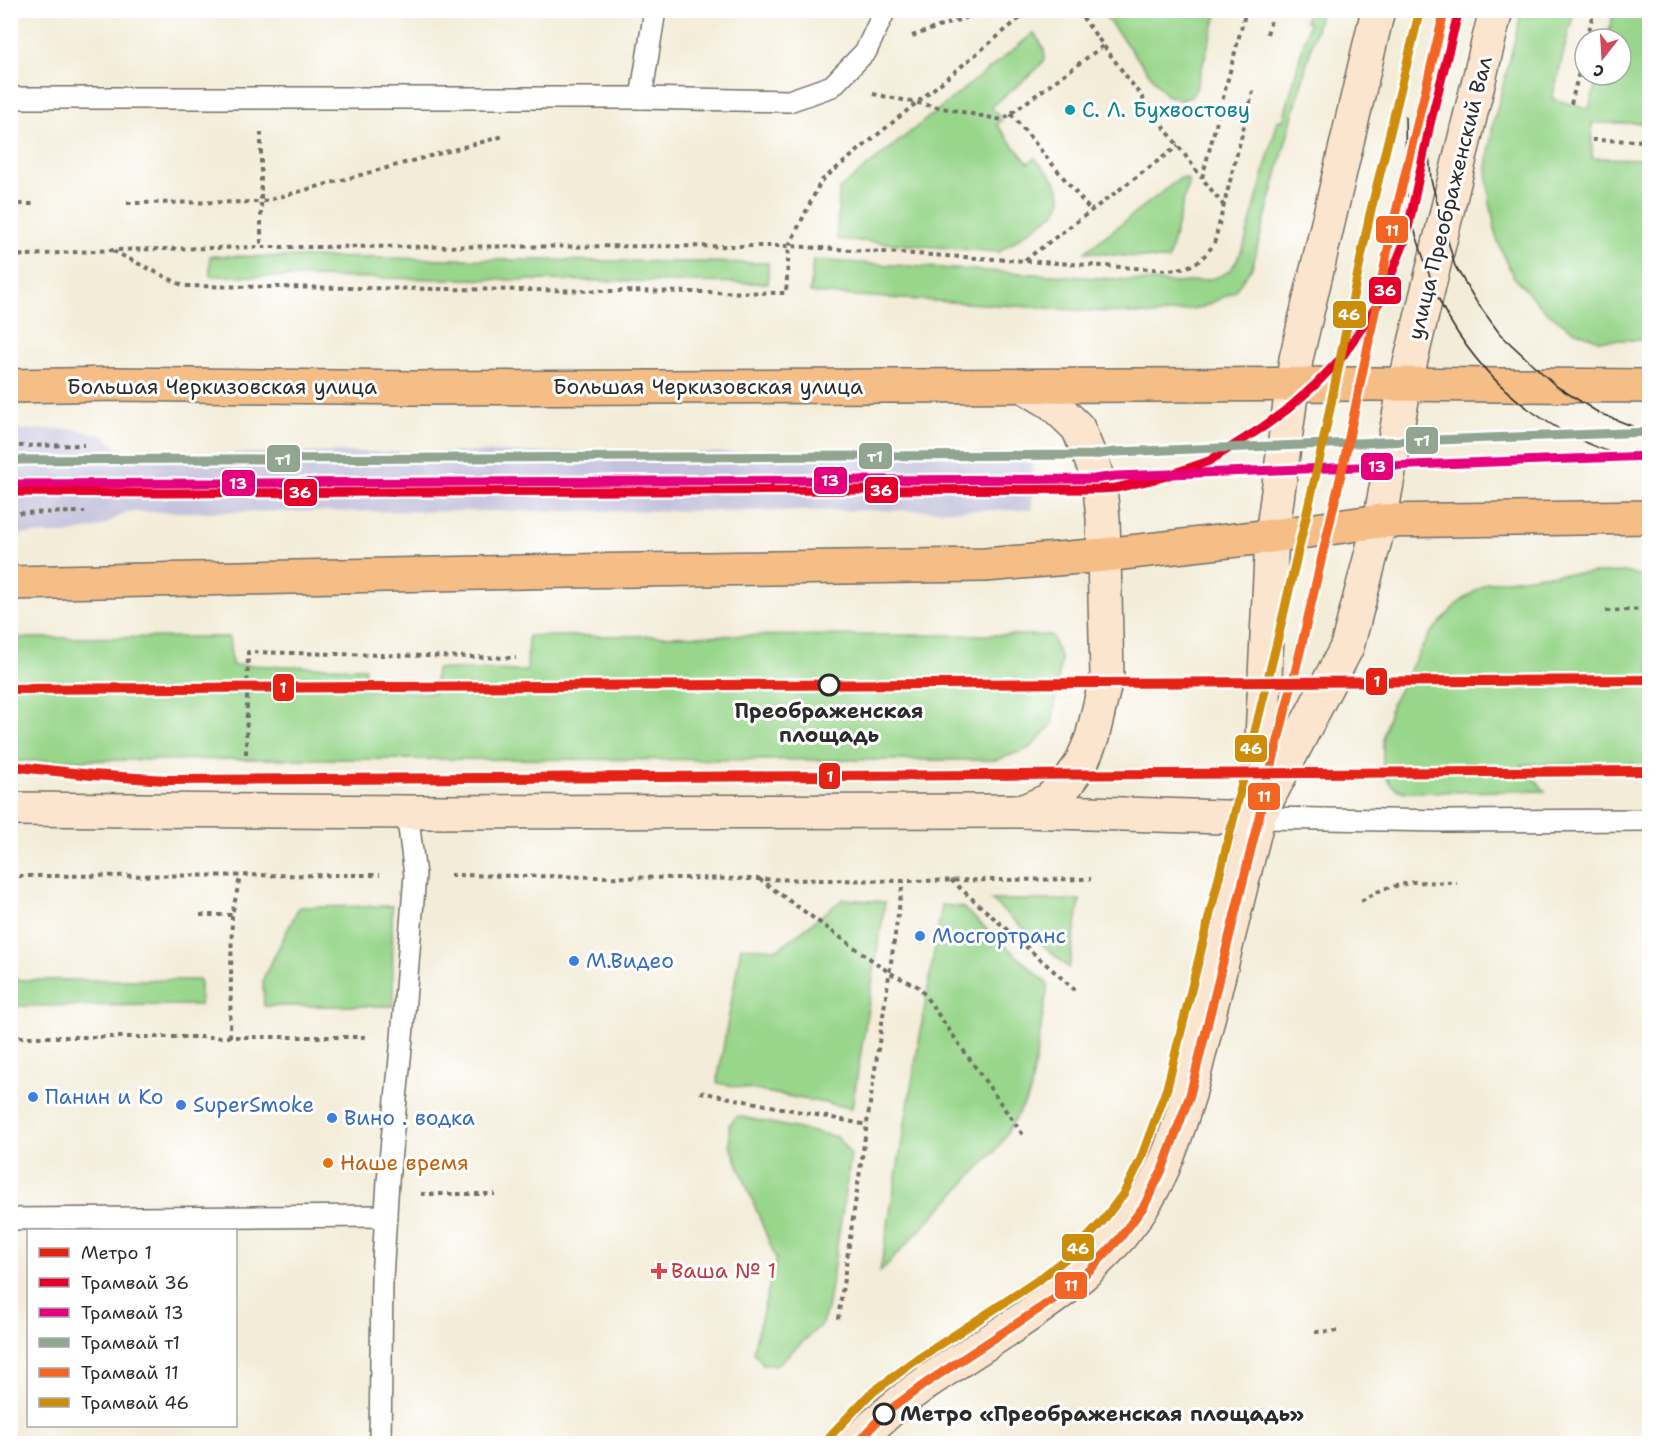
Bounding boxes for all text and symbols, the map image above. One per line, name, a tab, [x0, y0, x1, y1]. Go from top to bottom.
north arrow	[1573, 27, 1633, 87]
street label: улица Преображенский Вал	[1401, 53, 1499, 343]
text: С	[1591, 59, 1607, 82]
place label: С. Л. Бухвостову	[1082, 96, 1250, 124]
marker: С. Л. Бухвостову	[1063, 103, 1077, 117]
line badge: 11	[1375, 215, 1409, 244]
text: 11	[1385, 220, 1399, 241]
line badge: 36	[1368, 276, 1402, 305]
text: 36	[1374, 280, 1396, 301]
line badge: 46	[1332, 300, 1367, 329]
text: 46	[1338, 304, 1360, 325]
street label: Большая Черкизовская улица	[67, 373, 377, 401]
street label: Большая Черкизовская улица	[553, 373, 863, 401]
line badge: т1	[1405, 426, 1439, 455]
text: т1	[1414, 430, 1430, 451]
line badge: т1	[858, 442, 893, 470]
line badge: т1	[266, 444, 301, 473]
text: т1	[867, 446, 883, 467]
text: т1	[275, 449, 291, 470]
line badge: 13	[1360, 452, 1394, 481]
text: 13	[1368, 456, 1386, 477]
line badge: 13	[813, 466, 848, 495]
line badge: 13	[221, 469, 256, 497]
text: 13	[821, 470, 839, 491]
text: 13	[229, 473, 247, 494]
line badge: 36	[864, 476, 899, 504]
line badge: 36	[283, 478, 318, 507]
text: 36	[870, 480, 892, 501]
text: 36	[289, 482, 311, 503]
line badge: 1	[1365, 667, 1388, 696]
text: 1	[1373, 671, 1381, 692]
line badge: 1	[272, 673, 295, 702]
marker: Преображенская площадь	[818, 674, 840, 696]
text: 1	[279, 677, 287, 698]
place label: Преображенская площадь	[735, 697, 923, 749]
line badge: 46	[1234, 734, 1268, 763]
text: 46	[1240, 738, 1262, 759]
line badge: 1	[818, 762, 841, 790]
text: 1	[826, 766, 834, 787]
line badge: 11	[1247, 782, 1281, 811]
text: 11	[1257, 786, 1271, 807]
place label: Мосгортранс	[932, 922, 1066, 950]
marker: Мосгортранс	[913, 929, 927, 943]
place label: М.Видео	[586, 947, 674, 975]
marker: М.Видео	[567, 954, 581, 968]
place label: Панин и Ко	[45, 1083, 164, 1111]
marker: Панин и Ко	[26, 1090, 40, 1104]
place label: SuperSmoke	[193, 1091, 314, 1119]
marker: SuperSmoke	[174, 1098, 188, 1112]
place label: Вино . водка	[344, 1104, 475, 1132]
marker: Вино . водка	[325, 1111, 339, 1125]
place label: Наше время	[340, 1149, 469, 1177]
marker: Наше время	[321, 1156, 335, 1170]
legend	[27, 1229, 237, 1427]
line badge: 46	[1061, 1233, 1095, 1262]
text: 46	[1067, 1238, 1089, 1259]
text: Метро 1	[81, 1241, 152, 1265]
place label: Ваша № 1	[671, 1257, 776, 1285]
marker: Ваша № 1	[652, 1264, 666, 1278]
text: Трамвай 36	[81, 1271, 189, 1295]
line badge: 11	[1054, 1271, 1088, 1300]
text: 11	[1064, 1275, 1078, 1296]
text: Трамвай 13	[81, 1301, 184, 1325]
text: Трамвай т1	[81, 1331, 180, 1355]
text: Трамвай 11	[81, 1361, 179, 1385]
text: Трамвай 46	[81, 1391, 189, 1415]
place label: Метро «Преображенская площадь»	[900, 1400, 1304, 1428]
marker: Метро «Преображенская площадь»	[873, 1403, 895, 1425]

